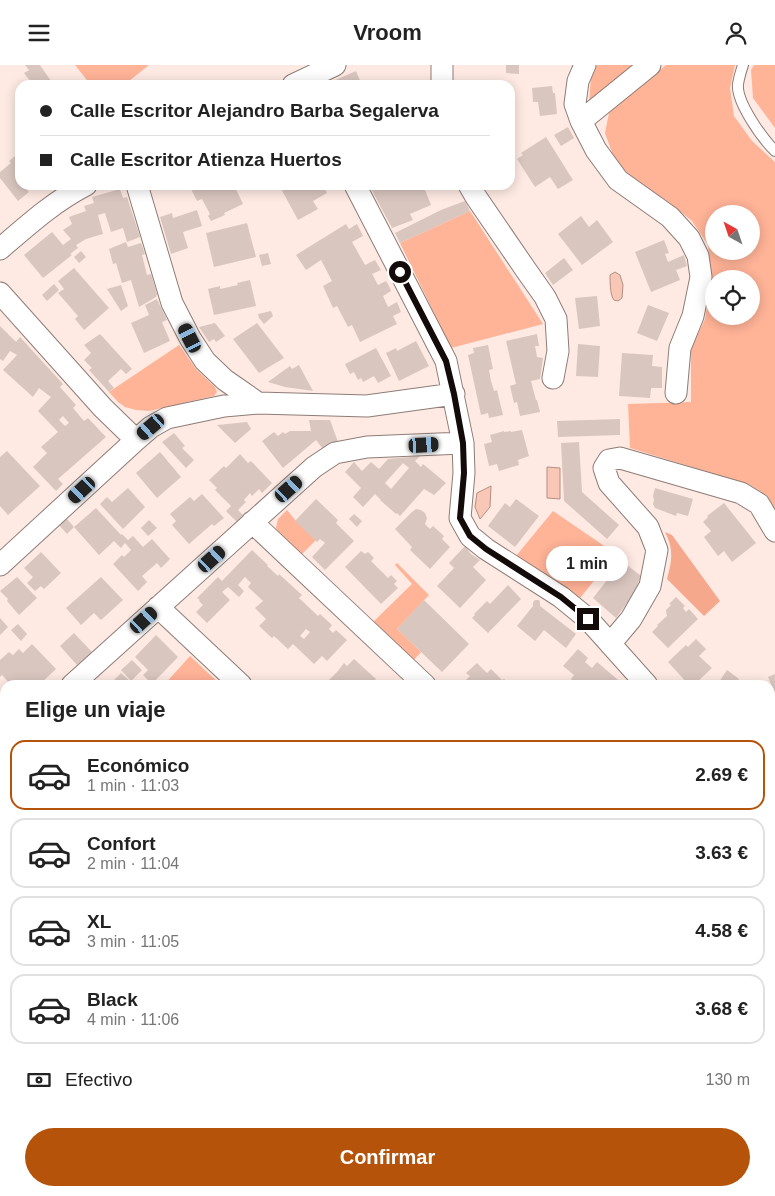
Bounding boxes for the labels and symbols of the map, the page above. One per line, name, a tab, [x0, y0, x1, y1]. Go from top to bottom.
north arrow	[705, 205, 760, 260]
route start	[389, 261, 411, 283]
car	[176, 321, 203, 355]
car	[134, 411, 167, 443]
car	[408, 437, 439, 453]
car	[272, 473, 305, 505]
car	[65, 474, 98, 506]
car	[195, 543, 228, 575]
callout: 1 min	[547, 547, 629, 581]
car	[127, 604, 160, 636]
route end	[577, 608, 599, 630]

